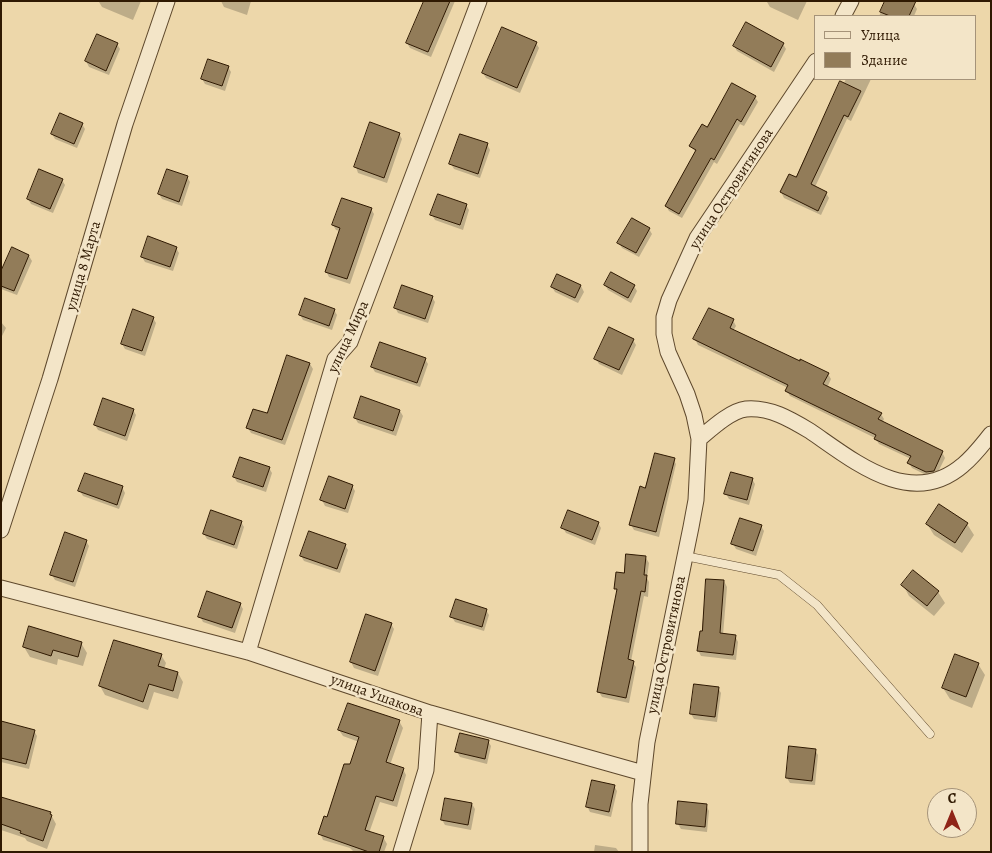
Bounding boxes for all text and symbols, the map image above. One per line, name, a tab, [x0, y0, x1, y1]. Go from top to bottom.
legend	[814, 15, 977, 80]
text: Улица	[861, 25, 900, 45]
text: Здание	[861, 50, 908, 70]
street label: улица Островитянова	[686, 125, 778, 253]
street label: улица 8 Марта	[63, 219, 105, 313]
street label: улица Мира	[324, 298, 374, 376]
street label: улица Островитянова	[644, 574, 690, 716]
street label: улица Ушакова	[328, 671, 426, 721]
north arrow	[927, 788, 977, 838]
text: С	[948, 789, 956, 808]

